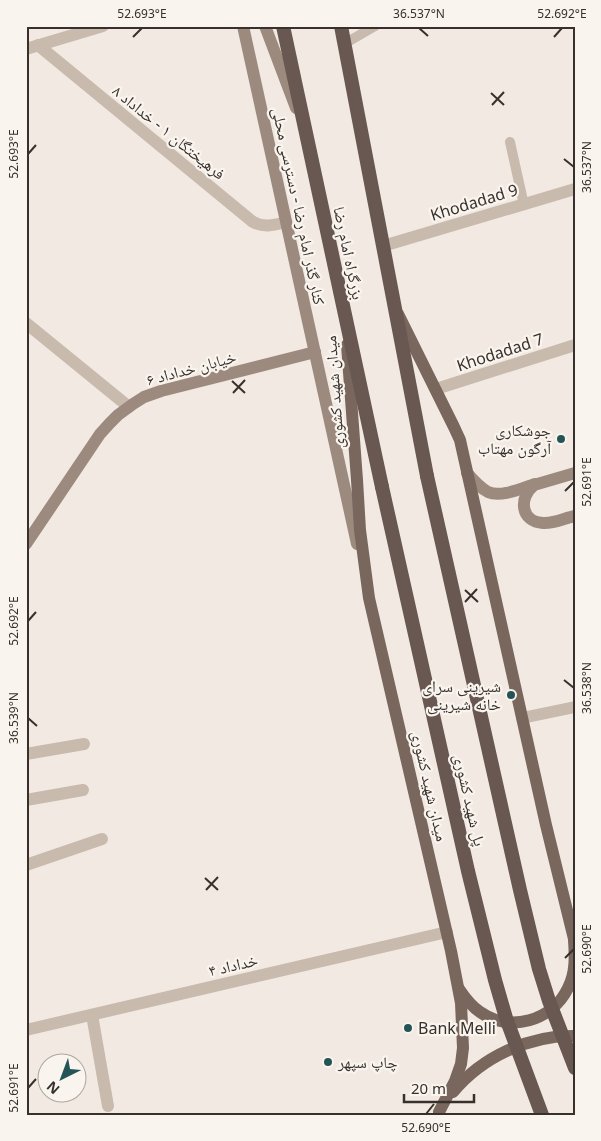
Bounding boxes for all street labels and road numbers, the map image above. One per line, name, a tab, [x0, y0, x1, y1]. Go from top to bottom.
street label: فرهیختگان ۱ - خداداد ۸	[108, 80, 230, 184]
street label: کنار گذر امام رضا - دسترسی محلی	[267, 105, 331, 307]
street label: Khodadad 9	[428, 178, 520, 226]
street label: بزرگراه امام رضا	[328, 204, 370, 302]
street label: Khodadad 7	[454, 328, 546, 376]
street label: میدان شهید کشوری	[319, 335, 349, 449]
street label: خیابان خداداد ۶	[144, 345, 238, 391]
street label: میدان شهید کشوری	[407, 729, 453, 843]
street label: پل شهید کشوری	[449, 752, 491, 849]
street label: خداداد ۴	[206, 949, 260, 981]

